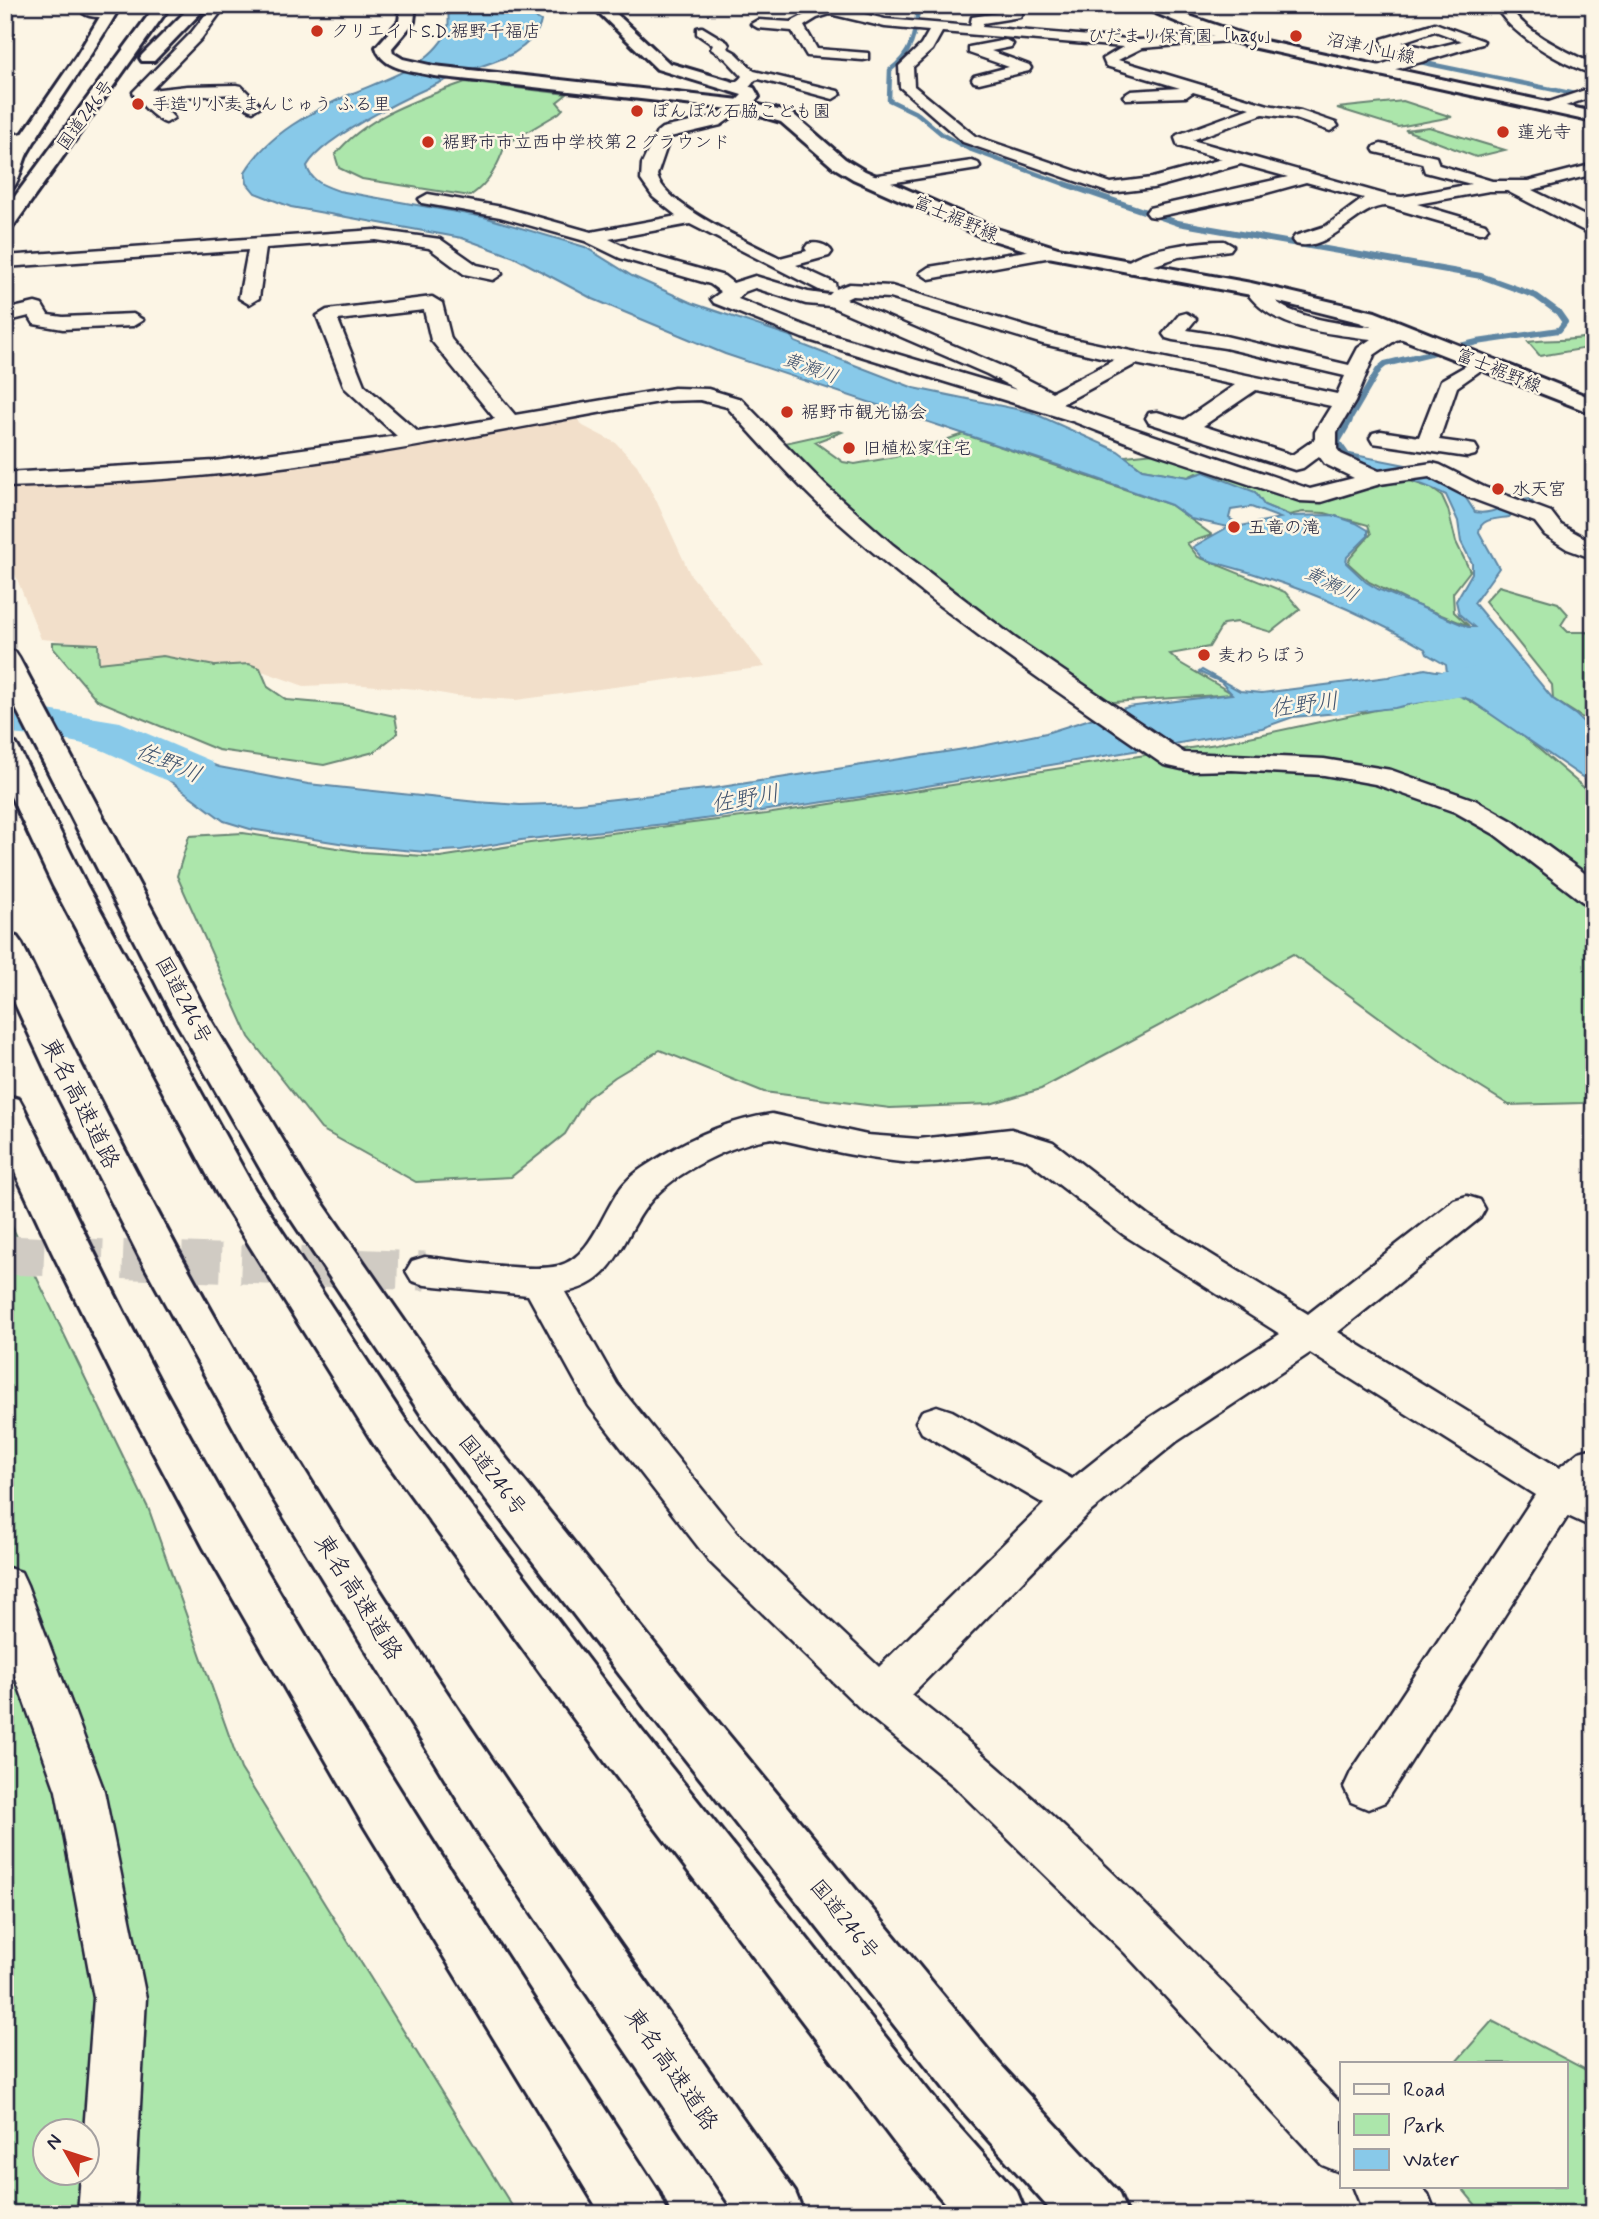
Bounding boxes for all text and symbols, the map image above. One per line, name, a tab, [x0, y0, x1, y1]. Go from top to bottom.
place label: クリエイトS.D.裾野千福店	[331, 20, 541, 44]
marker: クリエイトS.D.裾野千福店	[309, 23, 325, 39]
place label: ひだまり保育園「hagu」	[1087, 25, 1282, 51]
marker: ひだまり保育園「hagu」	[1288, 28, 1304, 44]
street label: 沼津小山線	[1324, 28, 1417, 70]
street label: 国道246号	[52, 75, 120, 156]
place label: 手造り小麦まんじゅう ふる里	[152, 93, 391, 117]
marker: 手造り小麦まんじゅう ふる里	[130, 96, 146, 112]
place label: ぽんぽん石脇こども園	[651, 100, 831, 124]
marker: ぽんぽん石脇こども園	[629, 103, 645, 119]
place label: 蓮光寺	[1517, 121, 1571, 145]
marker: 蓮光寺	[1495, 124, 1511, 140]
place label: 裾野市市立西中学校第２グラウンド	[442, 131, 730, 155]
marker: 裾野市市立西中学校第２グラウンド	[420, 134, 436, 150]
street label: 富士裾野線	[909, 190, 1002, 248]
street label: 富士裾野線	[1452, 343, 1545, 399]
water label: 黄瀬川	[779, 347, 842, 390]
place label: 裾野市観光協会	[801, 401, 927, 425]
marker: 裾野市観光協会	[779, 404, 795, 420]
place label: 旧植松家住宅	[863, 437, 971, 461]
marker: 旧植松家住宅	[841, 440, 857, 456]
place label: 水天宮	[1512, 478, 1566, 502]
marker: 水天宮	[1490, 481, 1506, 497]
place label: 五竜の滝	[1248, 516, 1320, 540]
marker: 五竜の滝	[1226, 519, 1242, 535]
water label: 黄瀬川	[1300, 560, 1362, 608]
place label: 麦わらぼう	[1218, 644, 1308, 668]
marker: 麦わらぼう	[1196, 647, 1212, 663]
water label: 佐野川	[1268, 687, 1340, 725]
water label: 佐野川	[131, 737, 206, 791]
water label: 佐野川	[709, 779, 782, 821]
street label: 国道246号	[148, 952, 218, 1049]
street label: 東名高速道路	[33, 1032, 126, 1175]
street label: 国道246号	[452, 1429, 533, 1522]
street label: 東名高速道路	[306, 1529, 409, 1667]
street label: 国道246号	[803, 1874, 885, 1966]
street label: 東名高速道路	[617, 2002, 725, 2138]
legend	[1340, 2062, 1568, 2188]
text: Road	[1403, 2076, 1445, 2104]
text: Park	[1403, 2112, 1445, 2140]
north arrow	[32, 2118, 102, 2188]
text: N	[40, 2129, 68, 2155]
text: Water	[1403, 2146, 1459, 2174]

